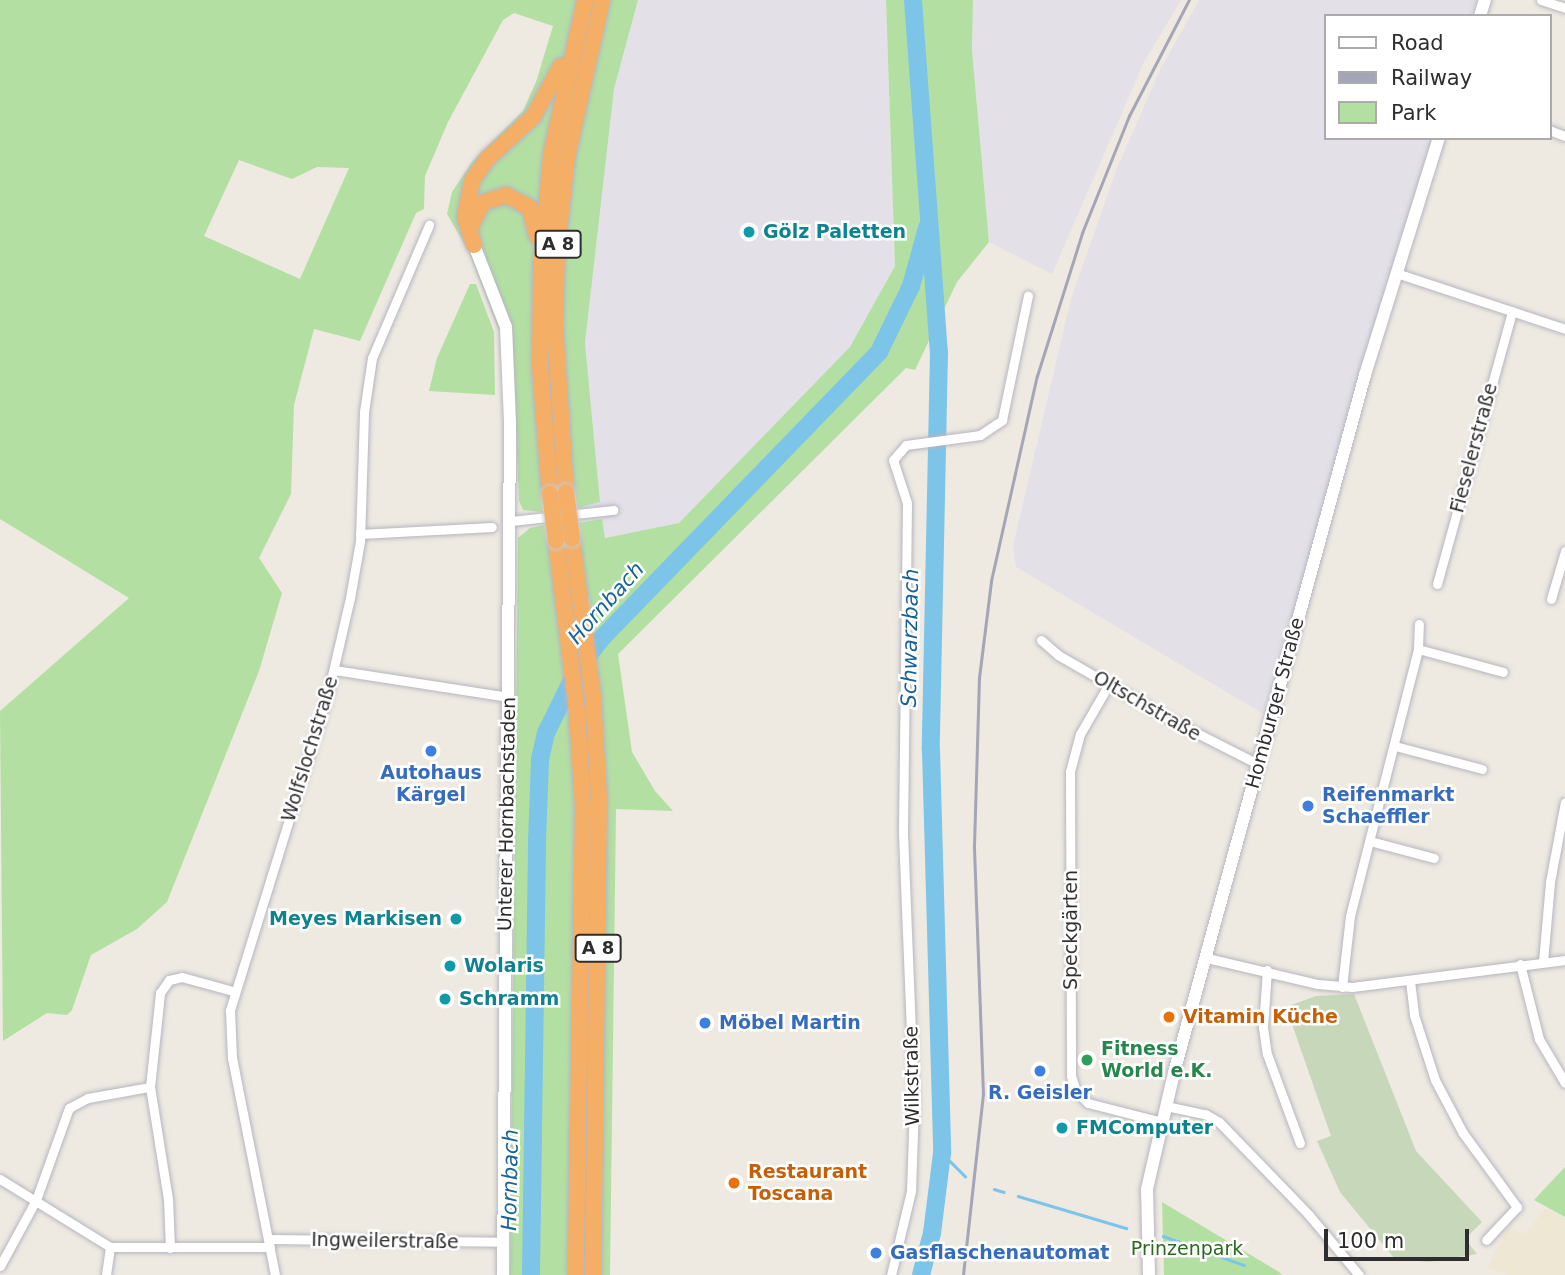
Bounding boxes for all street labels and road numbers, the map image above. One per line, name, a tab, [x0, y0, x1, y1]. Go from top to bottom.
road number: A 8	[534, 230, 582, 258]
street label: Fieselerstraße	[1446, 381, 1502, 515]
street label: Homburger Straße	[1241, 615, 1309, 791]
street label: Oltschstraße	[1089, 666, 1205, 746]
street label: Wolfslochstraße	[277, 673, 343, 825]
street label: Unterer Hornbachstaden	[494, 697, 520, 931]
street label: Speckgärten	[1060, 870, 1082, 990]
road number: A 8	[574, 933, 622, 962]
street label: Wilkstraße	[900, 1026, 924, 1126]
street label: Ingweilerstraße	[311, 1228, 459, 1254]

